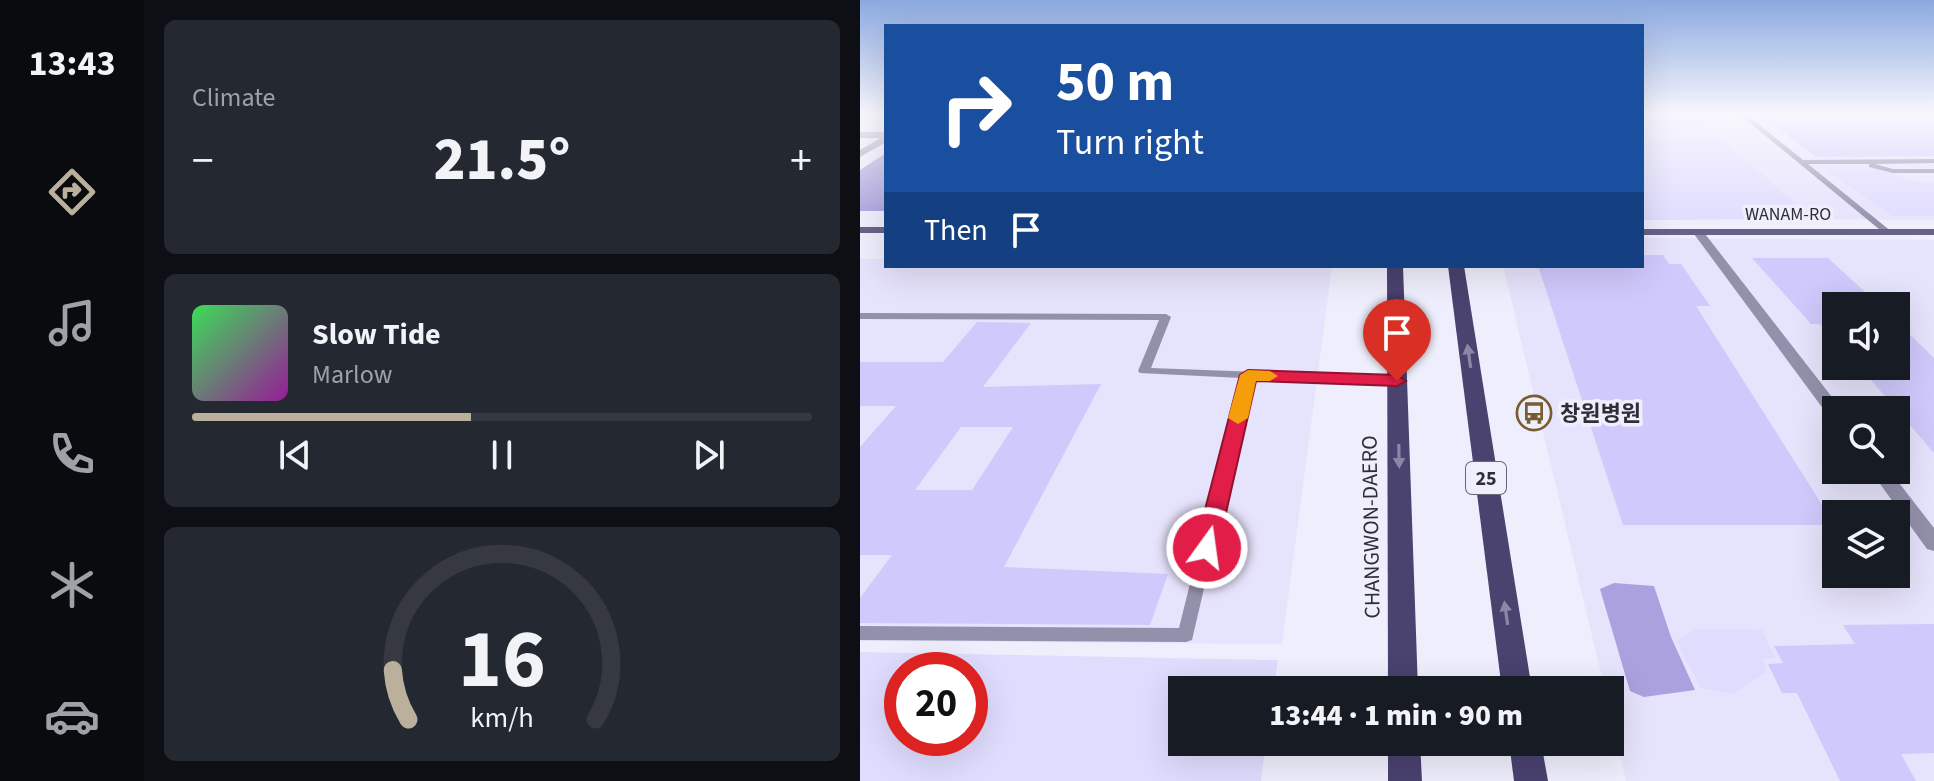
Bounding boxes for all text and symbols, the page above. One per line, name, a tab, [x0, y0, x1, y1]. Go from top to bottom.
text: 13:43	[29, 38, 115, 89]
text: 50 m	[1056, 43, 1174, 122]
icon: right	[924, 56, 1028, 160]
text: Climate	[192, 79, 276, 116]
text: Turn right	[1056, 117, 1204, 168]
text: 21.5°	[434, 118, 570, 203]
text: −	[192, 130, 214, 193]
text: +	[790, 130, 812, 193]
icon: directions	[44, 164, 100, 220]
street label: WANAM-RO	[1745, 202, 1831, 227]
icon: arrive	[1004, 208, 1048, 252]
text: Then	[924, 209, 988, 252]
map controls	[1822, 292, 1910, 588]
button: sound	[1822, 292, 1910, 380]
icon: music	[44, 295, 100, 351]
pin	[1363, 299, 1431, 381]
icon: arrive	[1375, 311, 1419, 355]
text: Slow Tide	[312, 313, 441, 356]
one-way arrow	[1462, 343, 1475, 368]
text: Marlow	[312, 356, 392, 393]
bus stop icon: 창원병원	[1515, 394, 1553, 432]
button: search	[1822, 396, 1910, 484]
place label: 창원병원	[1560, 398, 1641, 430]
icon: phone	[44, 426, 100, 482]
icon: previous	[273, 433, 317, 477]
icon: pause	[480, 433, 524, 477]
icon: next	[687, 433, 731, 477]
street label: CHANGWON-DAERO	[1353, 435, 1389, 619]
one-way arrow	[1392, 444, 1405, 469]
road number: 25	[1466, 462, 1506, 494]
button: layers	[1822, 500, 1910, 588]
position arrow	[1165, 506, 1249, 590]
icon: climate	[44, 557, 100, 613]
one-way arrow	[1499, 600, 1512, 625]
text: 16	[458, 601, 546, 719]
speed limit sign: 20	[884, 652, 988, 756]
icon: car	[44, 688, 100, 744]
text: 13:44 · 1 min · 90 m	[1269, 694, 1523, 737]
text: km/h	[470, 698, 534, 738]

